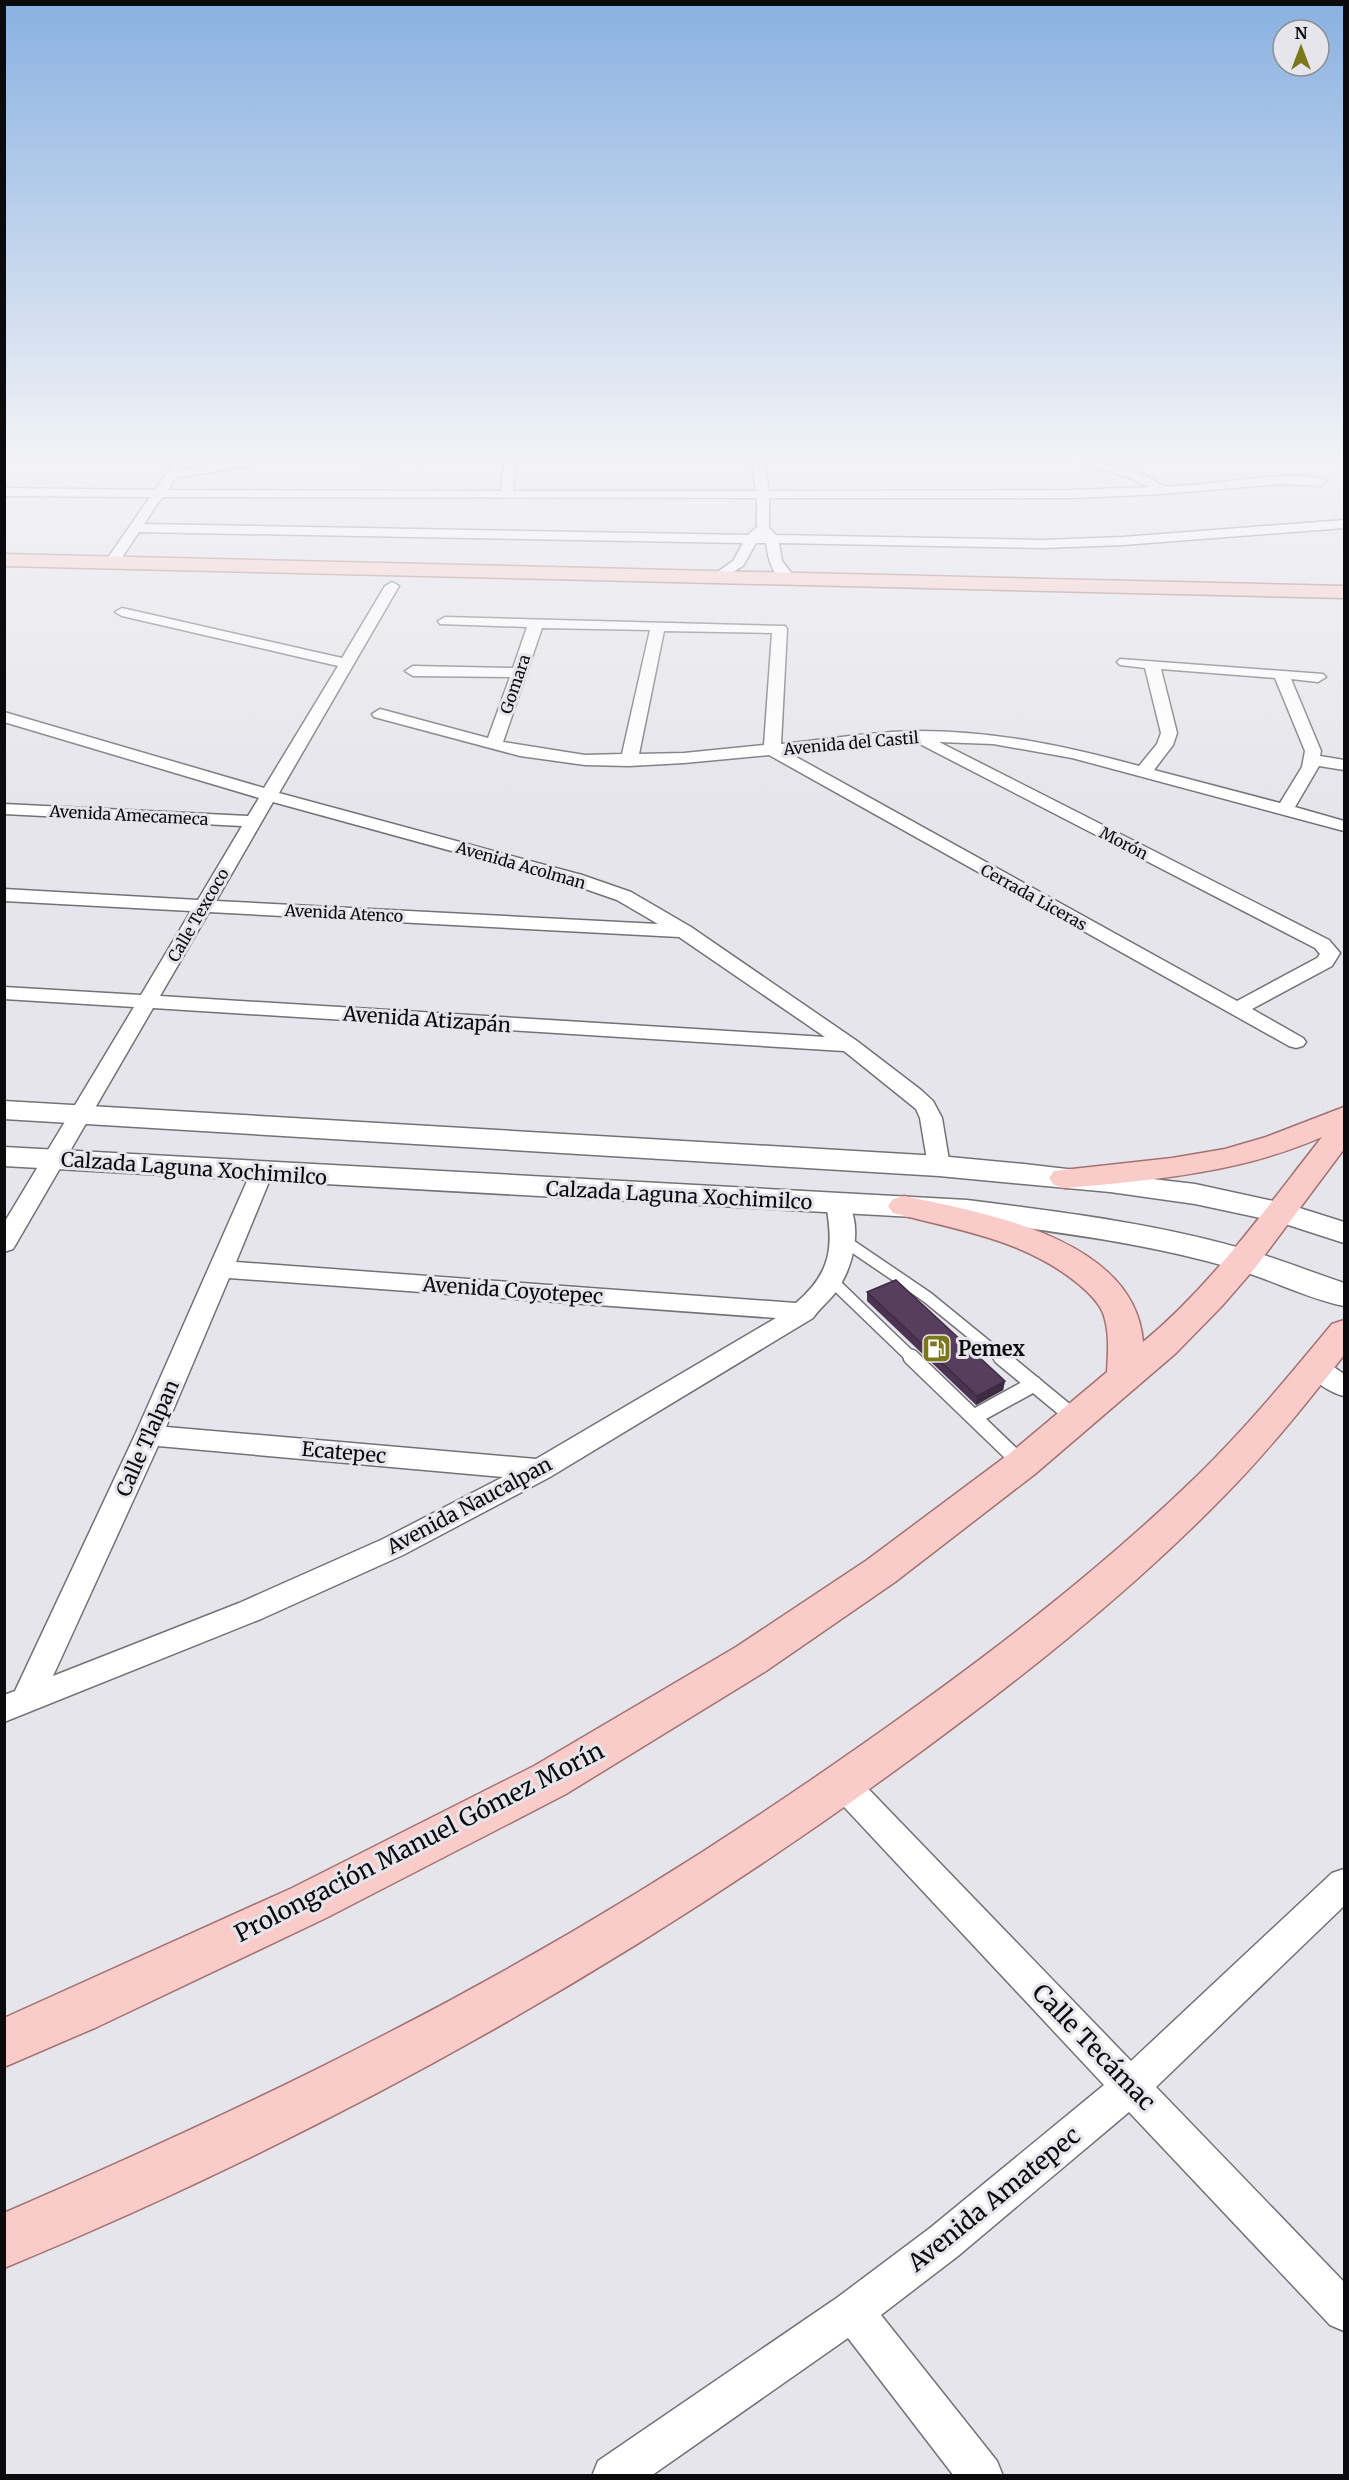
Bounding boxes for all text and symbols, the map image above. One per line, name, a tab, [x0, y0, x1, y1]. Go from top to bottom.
north arrow	[1271, 18, 1331, 78]
text: N	[1295, 23, 1308, 43]
street label: Gomara	[496, 651, 535, 716]
street label: Avenida del Castil	[781, 727, 920, 759]
street label: Avenida Amecameca	[48, 801, 209, 829]
street label: Morón	[1096, 822, 1152, 864]
street label: Avenida Acolman	[453, 837, 588, 893]
street label: Cerrada Liceras	[977, 860, 1091, 935]
street label: Calle Texcoco	[163, 865, 233, 965]
street label: Avenida Atenco	[283, 900, 404, 926]
street label: Avenida Atizapán	[341, 1001, 512, 1037]
street label: Calzada Laguna Xochimilco	[60, 1146, 328, 1190]
street label: Calzada Laguna Xochimilco	[545, 1176, 813, 1214]
street label: Avenida Coyotepec	[421, 1271, 604, 1309]
fuel station icon: Pemex	[921, 1332, 953, 1364]
place label: Pemex	[958, 1336, 1026, 1361]
street label: Calle Tlalpan	[110, 1376, 184, 1500]
street label: Ecatepec	[301, 1436, 387, 1468]
street label: Avenida Naucalpan	[381, 1451, 556, 1560]
street label: Prolongación Manuel Gómez Morín	[229, 1735, 609, 1949]
street label: Calle Tecámac	[1026, 1977, 1162, 2117]
street label: Avenida Amatepec	[901, 2120, 1087, 2279]

